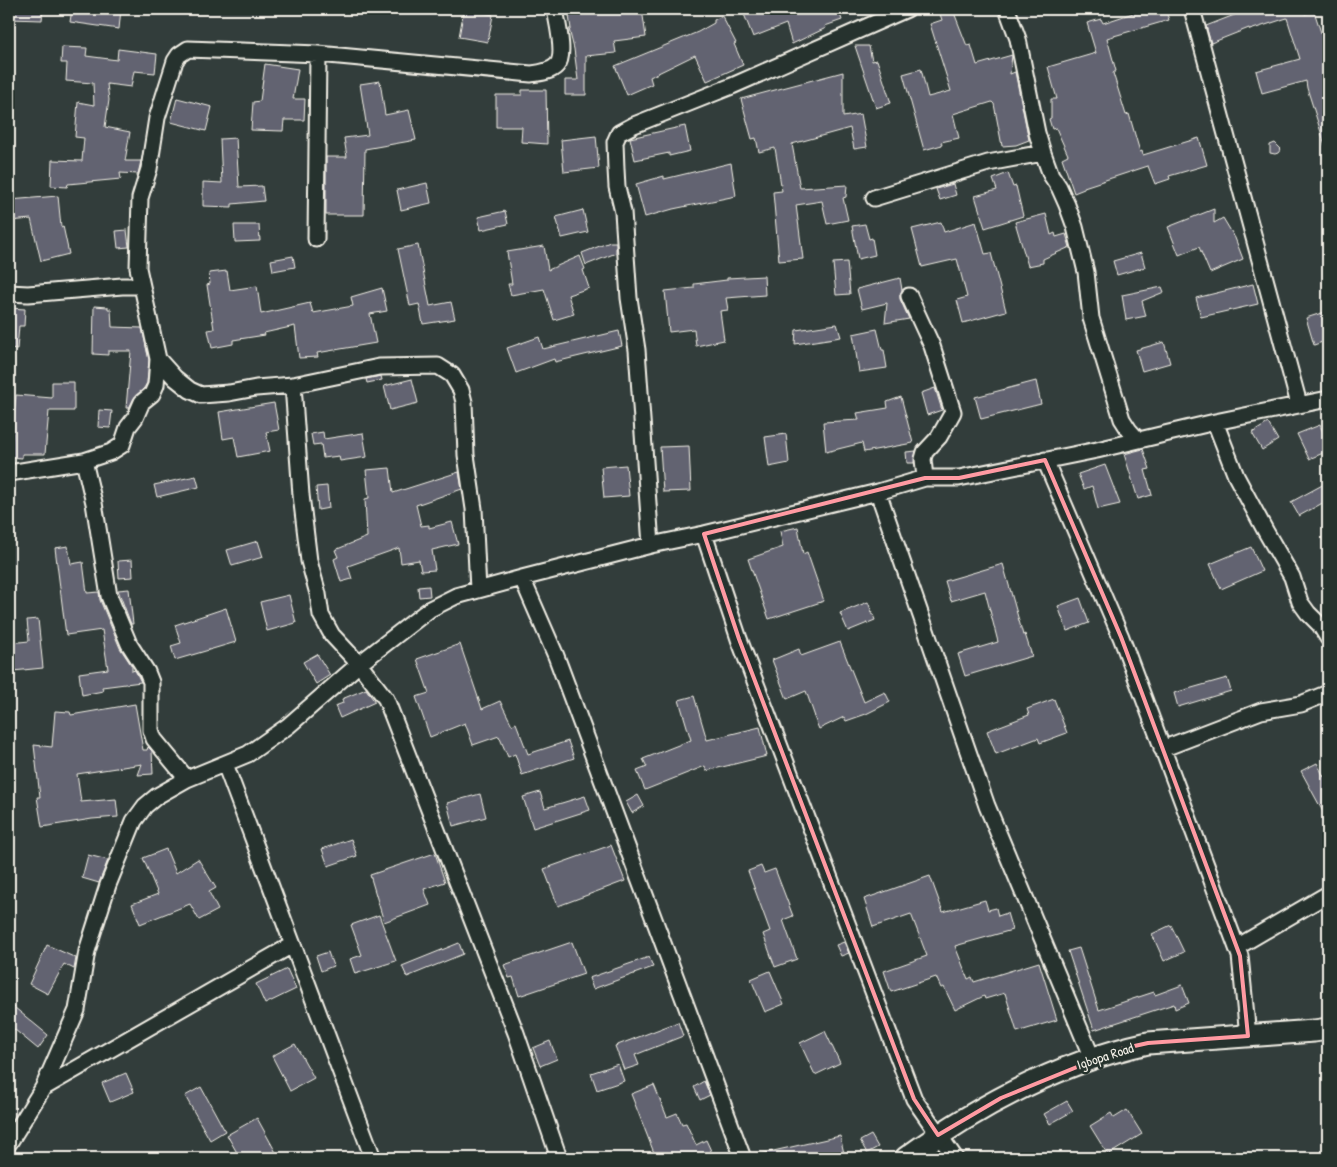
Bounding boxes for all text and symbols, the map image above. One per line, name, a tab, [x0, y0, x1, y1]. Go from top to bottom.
street label: Igbopa Road	[1074, 1037, 1136, 1075]

